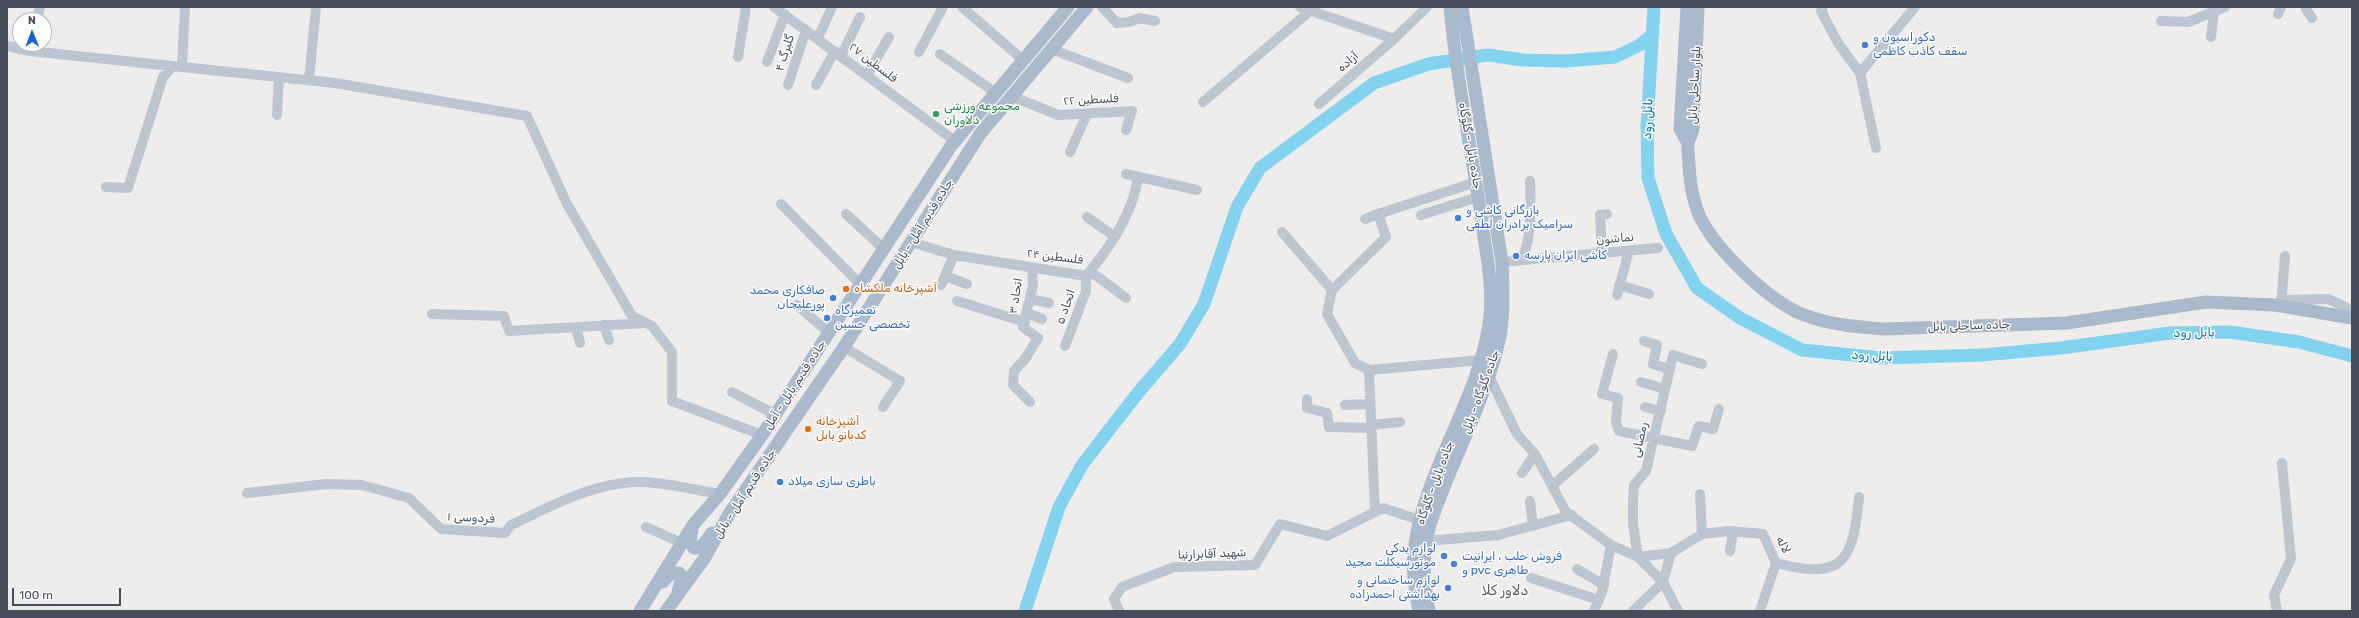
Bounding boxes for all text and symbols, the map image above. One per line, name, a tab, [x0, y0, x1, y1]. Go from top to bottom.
north arrow	[12, 12, 52, 52]
text: N	[28, 14, 36, 27]
place label: دکوراسیون و سقف کاذب کاظمی	[1873, 31, 1967, 59]
street label: گلبرگ ۴	[772, 33, 798, 73]
street label: فلسطین ۲۷	[846, 40, 900, 86]
marker: دکوراسیون و سقف کاذب کاظمی	[1860, 40, 1870, 50]
street label: بلوار ساحلی بابل	[1686, 45, 1704, 125]
street label: آزاده	[1334, 49, 1362, 75]
street label: فلسطین ۲۲	[1063, 91, 1119, 109]
water label: بابل رود	[1639, 98, 1657, 140]
place label: مجموعه ورزشی دلاوران	[944, 100, 1020, 128]
street label: جاده بابل - گلوگاه	[1455, 101, 1485, 191]
marker: مجموعه ورزشی دلاوران	[931, 109, 941, 119]
street label: جاده قدیم آمل - بابل	[889, 176, 957, 272]
place label: بازرگانی کاشی و سرامیک برادران لطفی	[1466, 204, 1573, 232]
marker: بازرگانی کاشی و سرامیک برادران لطفی	[1453, 213, 1463, 223]
street label: نماشون	[1596, 230, 1634, 248]
street label: فلسطین ۲۴	[1026, 246, 1084, 268]
place label: کاشی ایران پارسه	[1524, 249, 1607, 263]
marker: کاشی ایران پارسه	[1511, 251, 1521, 261]
street label: اتحاد ۳	[1006, 277, 1026, 315]
place label: آشپزخانه ملکشاه	[854, 282, 937, 296]
place label: صافکاری محمد پورعلیجان	[749, 284, 825, 312]
marker: آشپزخانه ملکشاه	[841, 284, 851, 294]
street label: اتحاد ۵	[1053, 288, 1079, 326]
marker: صافکاری محمد پورعلیجان	[828, 293, 838, 303]
place label: تعمیرگاه تخصصی حسین	[835, 304, 910, 332]
marker: تعمیرگاه تخصصی حسین	[822, 313, 832, 323]
street label: جاده ساحلی بابل	[1927, 317, 2011, 335]
water label: بابل رود	[2173, 325, 2215, 341]
street label: جاده قدیم بابل - آمل	[761, 338, 829, 432]
water label: بابل رود	[1851, 347, 1893, 365]
street label: جاده گلوگاه - بابل	[1459, 348, 1503, 436]
place label: آشپزخانه کدبانو بابل	[816, 415, 866, 443]
street label: رمضانی	[1629, 421, 1651, 459]
marker: آشپزخانه کدبانو بابل	[803, 424, 813, 434]
street label: جاده بابل - گلوگاه	[1413, 439, 1457, 527]
street label: جاده قدیم آمل - بابل	[711, 447, 779, 541]
place label: باطری سازی میلاد	[788, 475, 876, 489]
marker: باطری سازی میلاد	[775, 477, 785, 487]
street label: فردوسی ۱	[447, 510, 495, 526]
street label: لاله	[1773, 534, 1793, 556]
place label: لوازم یدکی موتورسیکلت مجید	[1345, 542, 1436, 570]
street label: شهید آقابرارنیا	[1177, 546, 1247, 562]
place label: فروش حلب ، ایرانیت و pvc طاهری	[1462, 550, 1562, 578]
marker: لوازم یدکی موتورسیکلت مجید	[1439, 551, 1449, 561]
marker: فروش حلب ، ایرانیت و pvc طاهری	[1449, 559, 1459, 569]
place label: لوازم ساختمانی و بهداشتی احمدزاده	[1349, 574, 1440, 602]
scale bar	[14, 580, 123, 606]
marker: لوازم ساختمانی و بهداشتی احمدزاده	[1443, 583, 1453, 593]
district label: دلاور کلا	[1482, 583, 1528, 599]
text: 100 m	[19, 588, 53, 602]

